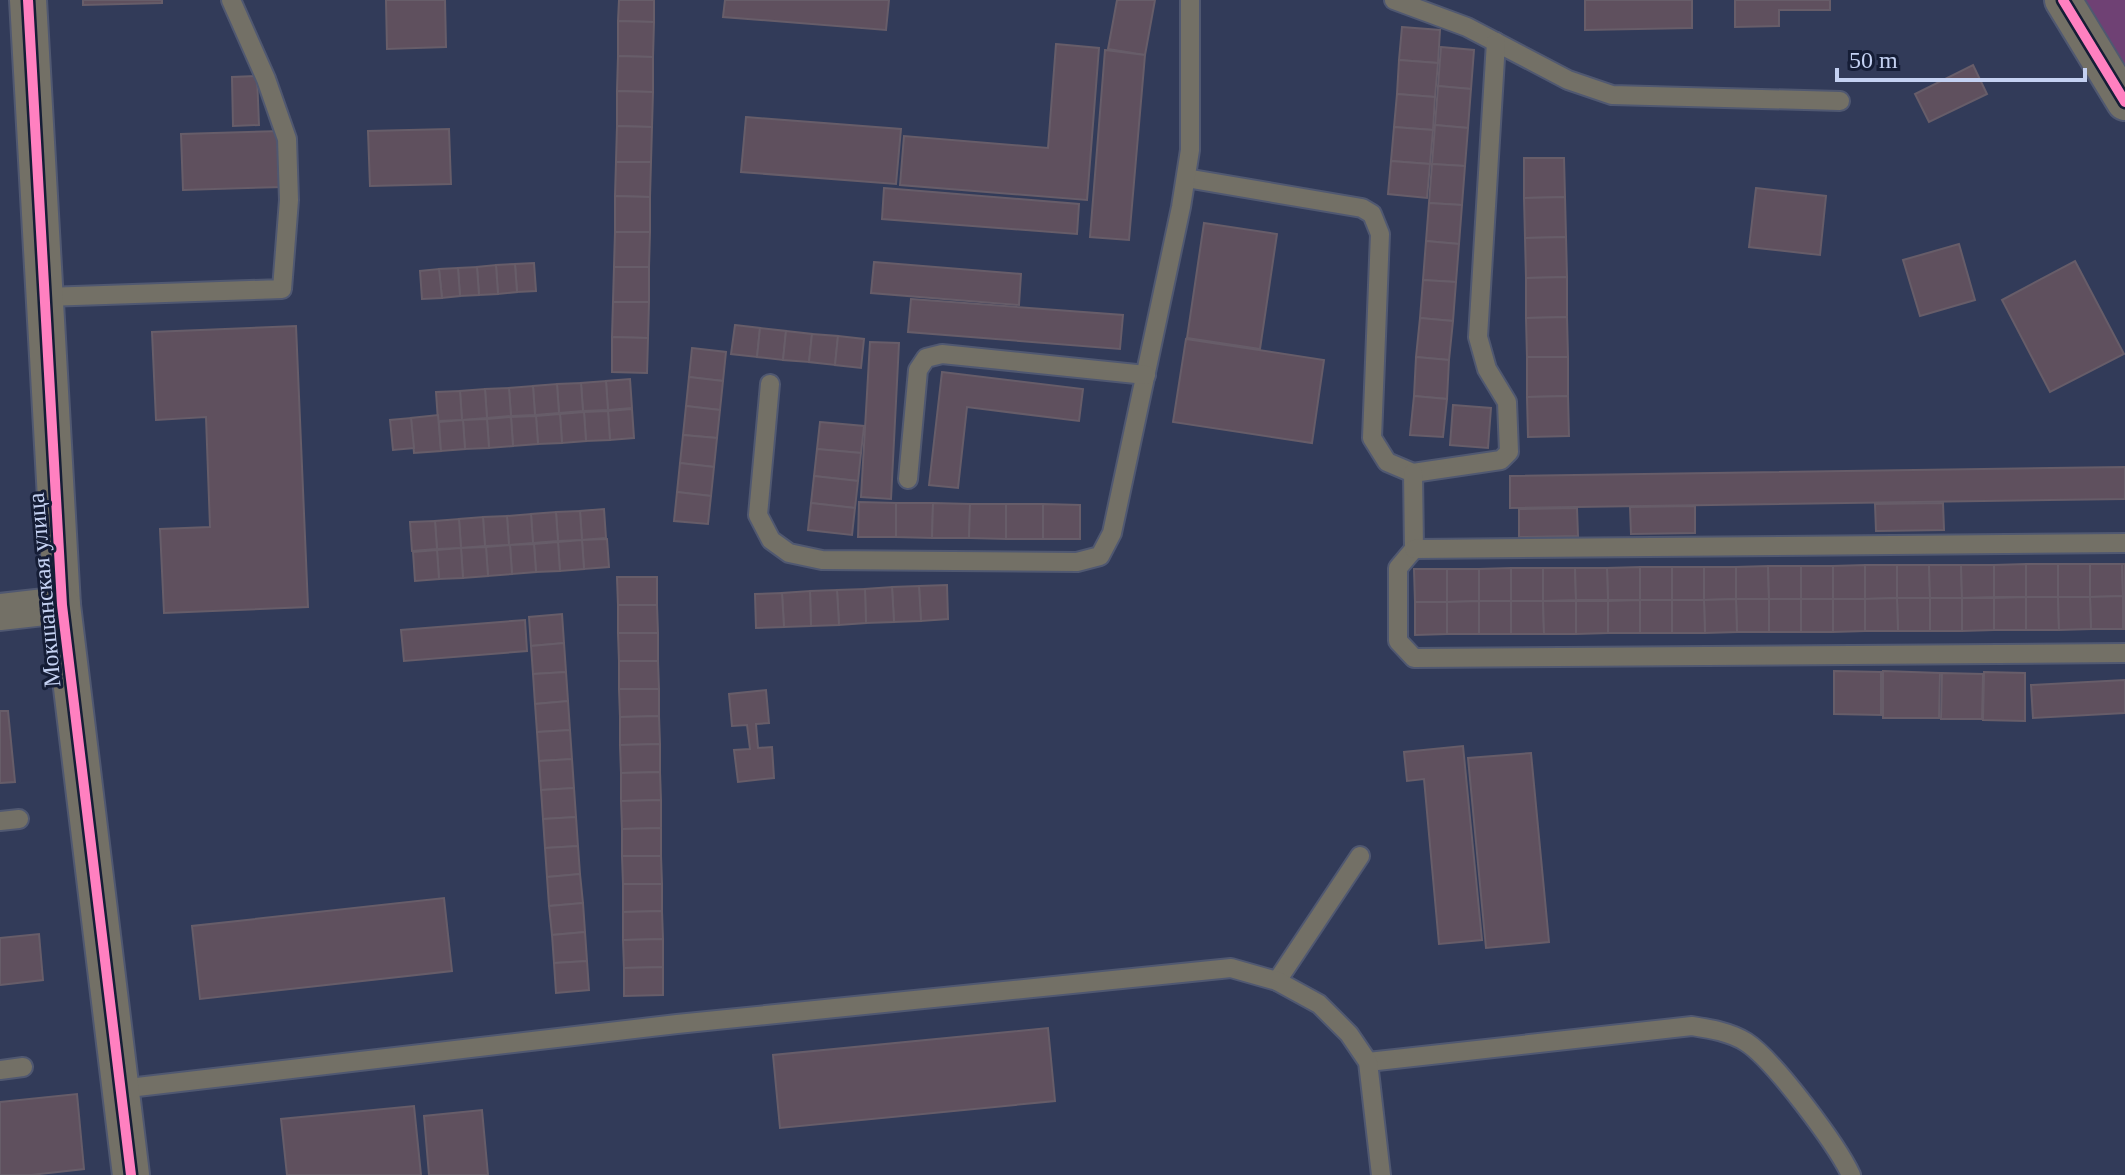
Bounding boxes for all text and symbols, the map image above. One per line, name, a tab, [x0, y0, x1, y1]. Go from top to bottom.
scale bar	[1837, 32, 2085, 82]
text: 50 m	[1849, 47, 1898, 73]
street label: Мокшанская улица	[23, 491, 65, 688]

